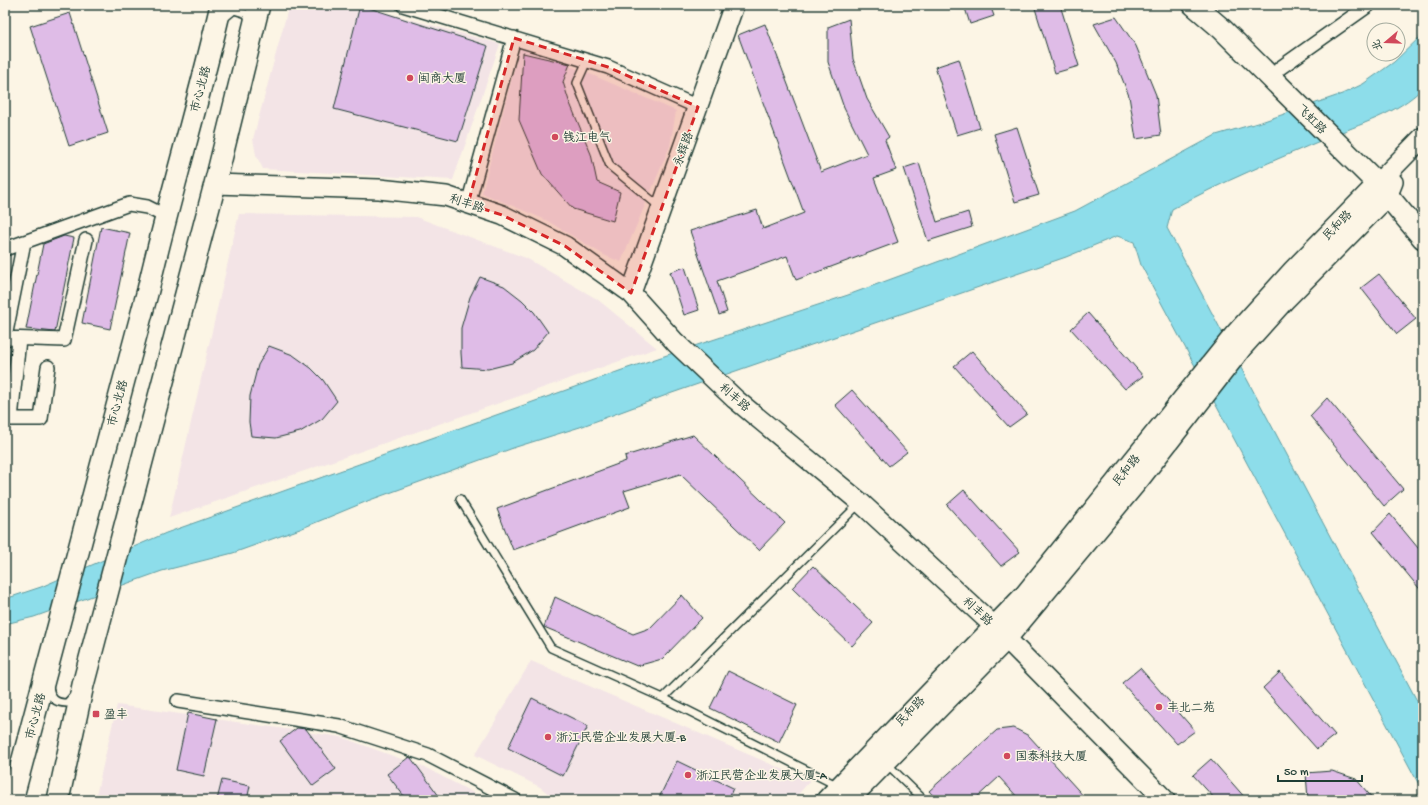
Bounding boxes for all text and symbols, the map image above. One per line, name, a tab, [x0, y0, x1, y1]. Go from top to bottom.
north arrow	[1366, 22, 1406, 62]
text: 北	[1371, 37, 1386, 52]
street label: 市心北路	[188, 64, 215, 115]
place label: 闽商大厦	[418, 71, 466, 87]
marker: 闽商大厦	[405, 73, 415, 83]
street label: 飞虹路	[1293, 102, 1329, 138]
street label: 永辉路	[671, 130, 698, 169]
place label: 钱江电气	[563, 131, 611, 146]
marker: 钱江电气	[550, 132, 560, 142]
street label: 利丰路	[447, 192, 486, 217]
street label: 民和路	[1320, 208, 1356, 244]
street label: 市心北路	[105, 378, 132, 429]
street label: 利丰路	[716, 381, 753, 416]
street label: 民和路	[1110, 452, 1144, 490]
street label: 利丰路	[959, 594, 995, 630]
street label: 市心北路	[23, 691, 50, 742]
street label: 民和路	[893, 694, 929, 730]
place label: 丰北二苑	[1167, 701, 1215, 716]
marker: 丰北二苑	[1154, 702, 1164, 712]
place label: 盈丰	[104, 708, 128, 723]
marker: 盈丰	[91, 709, 101, 719]
place label: 浙江民营企业发展大厦-B	[556, 731, 687, 746]
marker: 浙江民营企业发展大厦-B	[543, 732, 553, 742]
place label: 国泰科技大厦	[1015, 750, 1087, 765]
marker: 国泰科技大厦	[1002, 751, 1012, 761]
scale bar	[1278, 757, 1362, 783]
text: 50 m	[1284, 766, 1309, 780]
place label: 浙江民营企业发展大厦-A	[696, 769, 828, 784]
marker: 浙江民营企业发展大厦-A	[683, 770, 693, 780]

